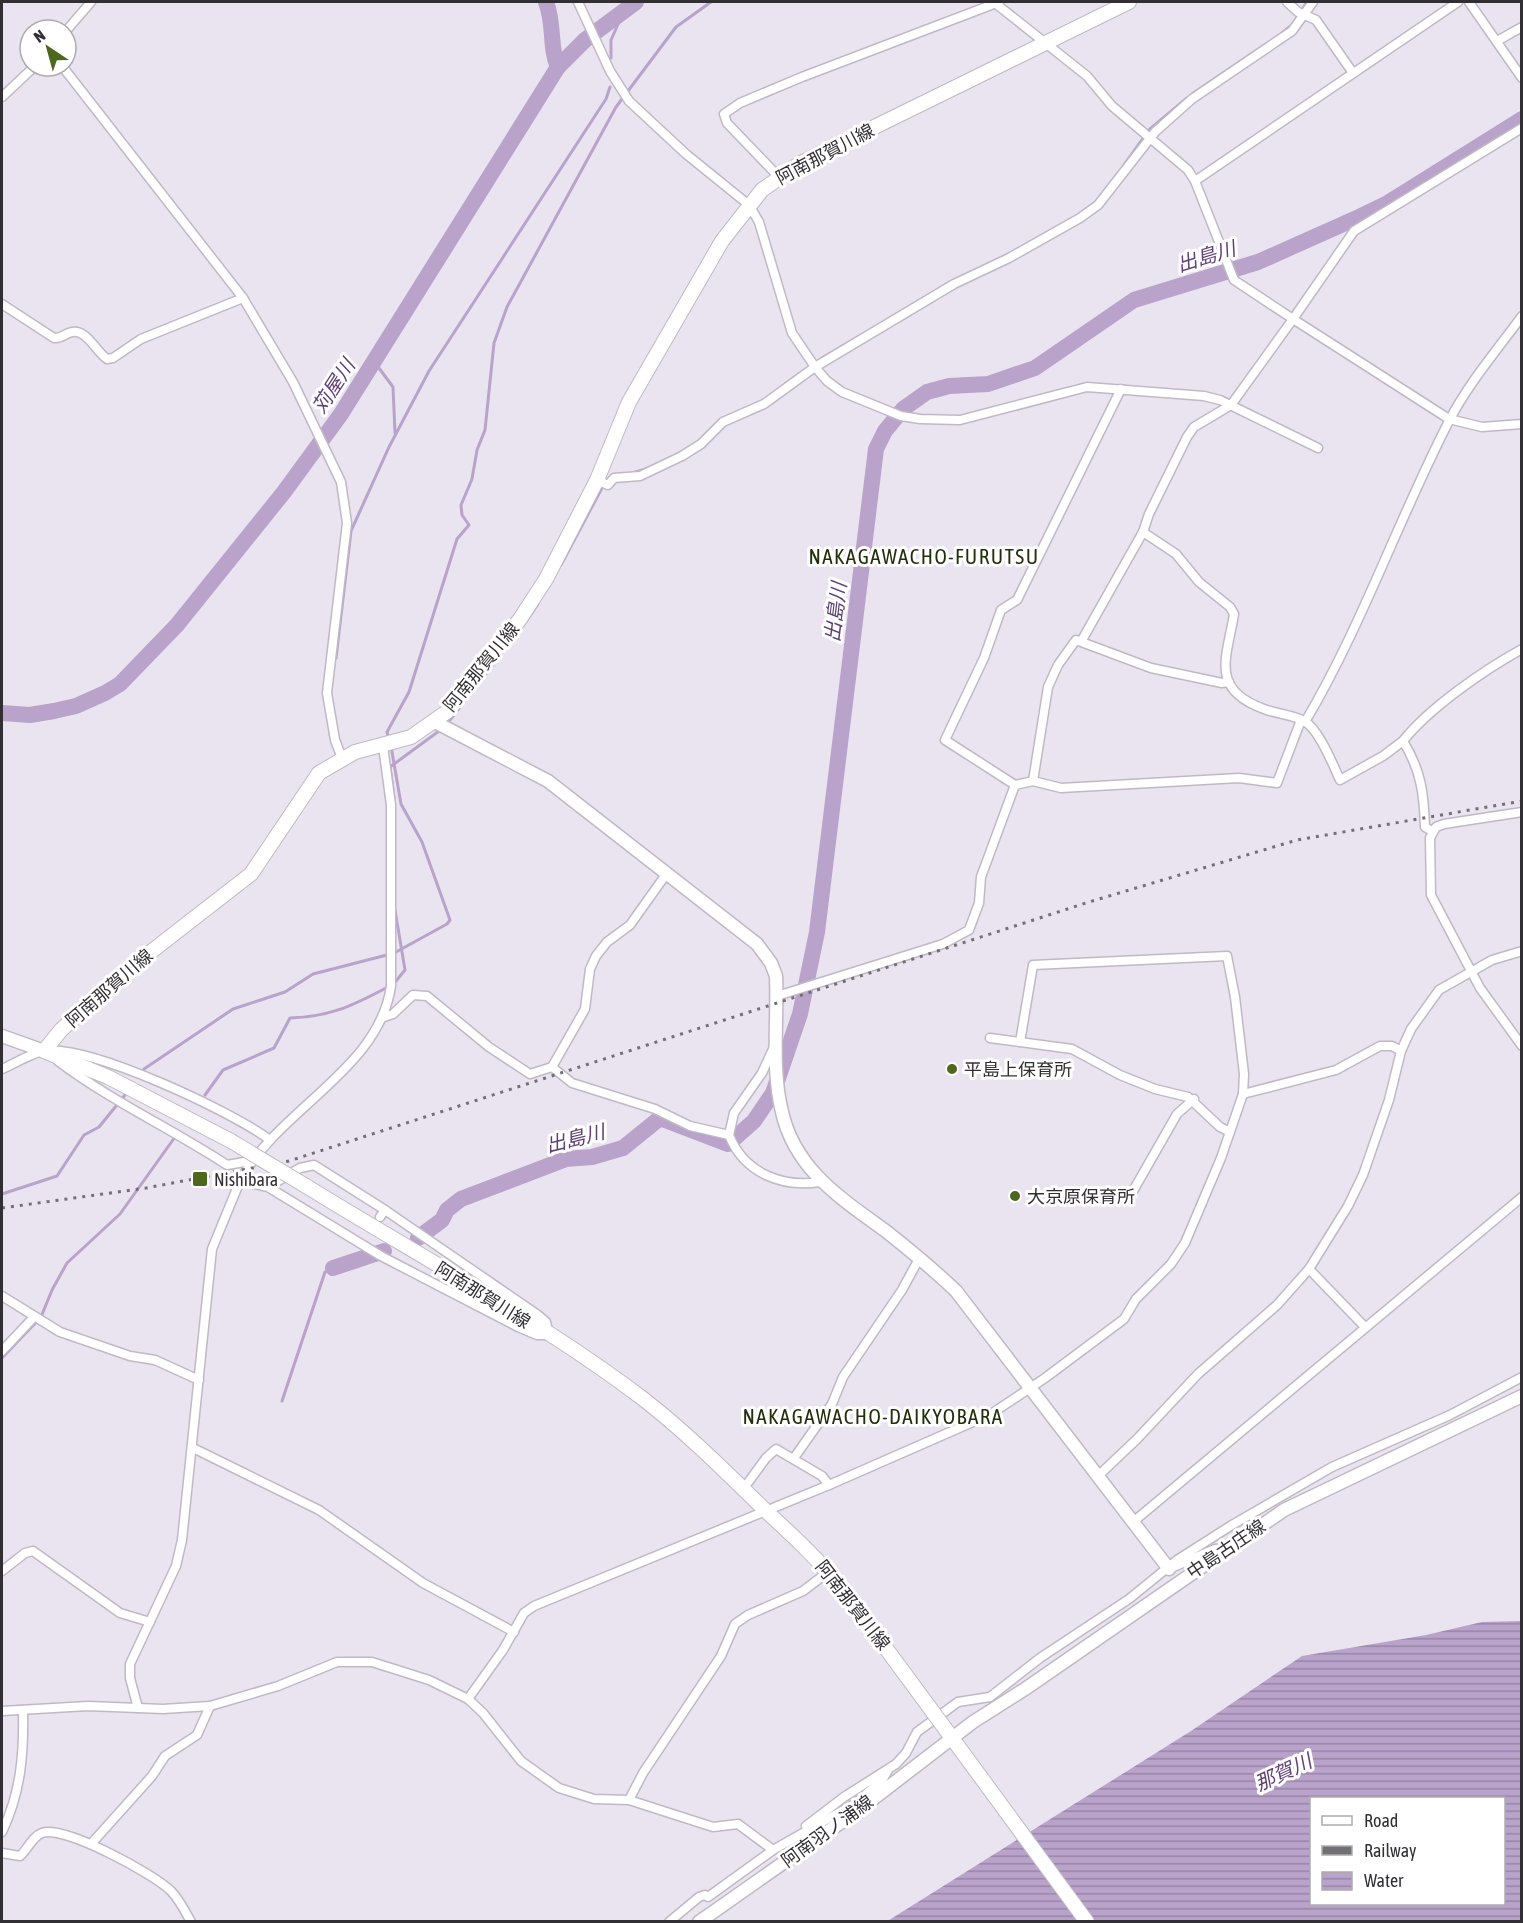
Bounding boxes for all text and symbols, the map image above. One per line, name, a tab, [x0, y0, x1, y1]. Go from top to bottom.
north arrow	[18, 18, 78, 78]
text: N	[30, 26, 48, 46]
street label: 阿南那賀川線	[772, 119, 878, 189]
water label: 出島川	[1174, 236, 1240, 276]
water label: 苅屋川	[307, 353, 360, 417]
district label: NAKAGAWACHO-FURUTSU	[808, 544, 1040, 568]
water label: 出島川	[820, 579, 850, 643]
street label: 阿南那賀川線	[439, 618, 523, 716]
street label: 阿南那賀川線	[61, 945, 157, 1031]
place label: 平島上保育所	[964, 1059, 1072, 1080]
marker: 平島上保育所	[945, 1062, 959, 1076]
water label: 出島川	[543, 1119, 609, 1156]
place label: Nishibara	[214, 1169, 278, 1190]
marker: Nishibara	[191, 1170, 209, 1188]
place label: 大京原保育所	[1027, 1186, 1135, 1207]
marker: 大京原保育所	[1008, 1189, 1022, 1203]
street label: 阿南那賀川線	[432, 1257, 534, 1333]
district label: NAKAGAWACHO-DAIKYOBARA	[742, 1404, 1004, 1428]
street label: 中島古庄線	[1183, 1515, 1269, 1583]
street label: 阿南那賀川線	[811, 1556, 895, 1654]
water label: 那賀川	[1251, 1748, 1317, 1795]
street label: 阿南羽ノ浦線	[777, 1791, 877, 1871]
legend	[1310, 1797, 1505, 1905]
text: Road	[1364, 1810, 1398, 1831]
text: Railway	[1364, 1840, 1416, 1861]
text: Water	[1364, 1870, 1404, 1891]

